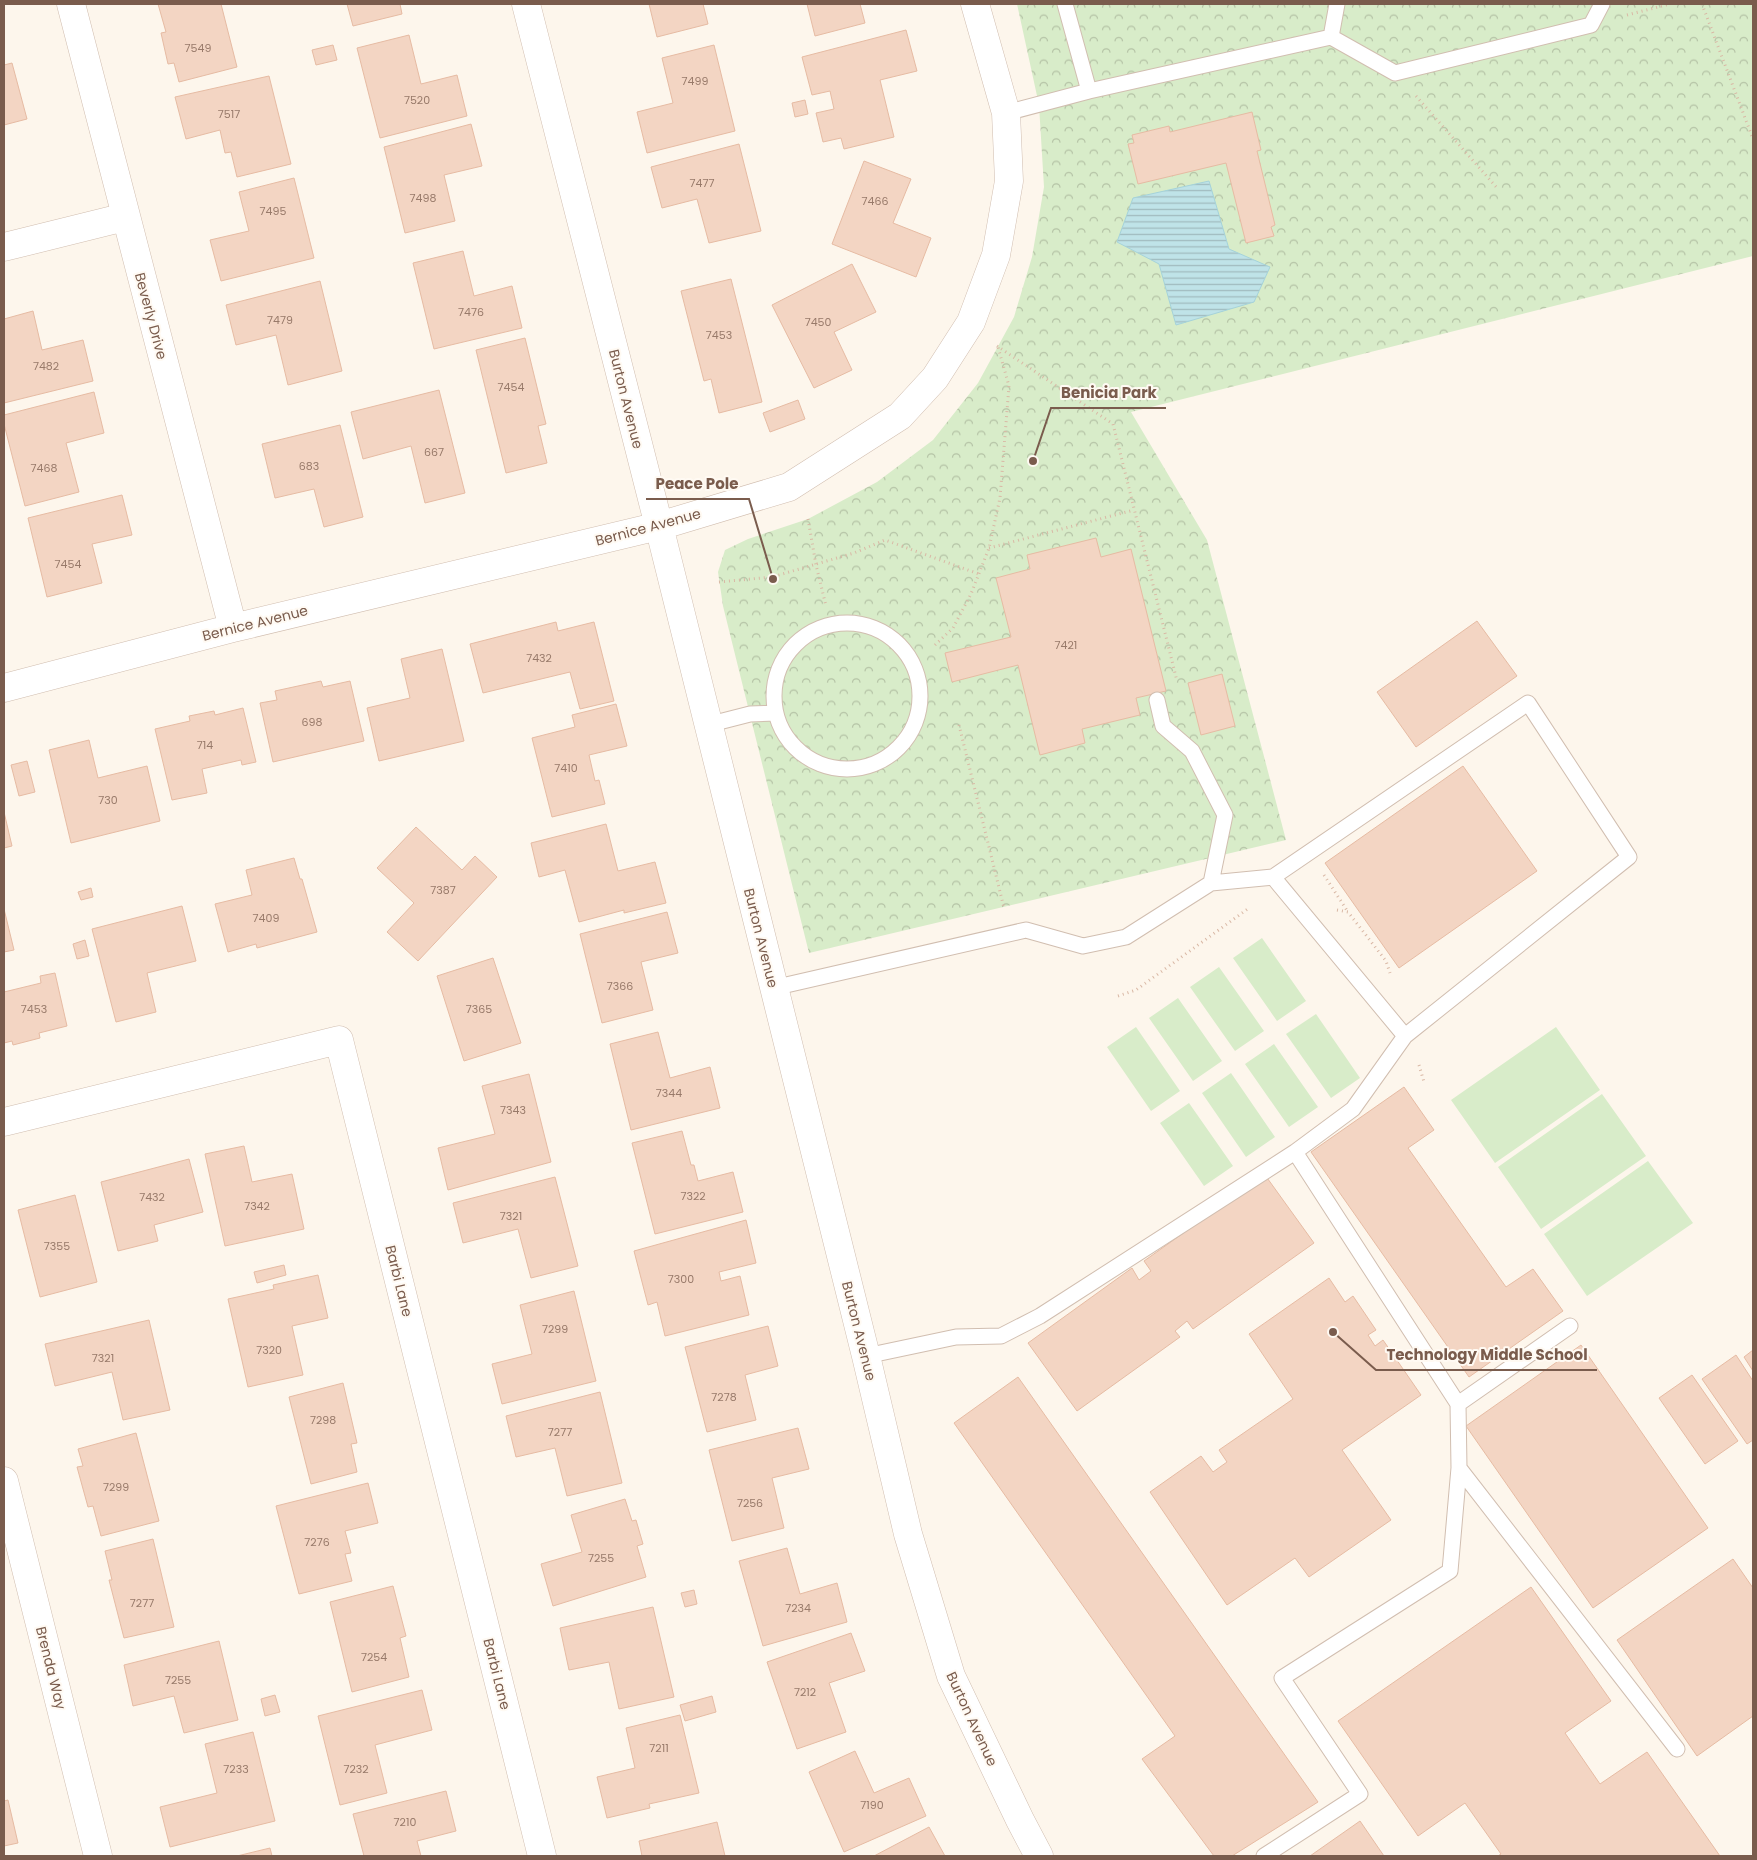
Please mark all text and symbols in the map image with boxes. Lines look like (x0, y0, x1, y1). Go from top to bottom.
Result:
house number: 7549 (185, 40, 211, 56)
house number: 7499 (682, 73, 708, 89)
house number: 7520 (404, 92, 430, 108)
house number: 7517 (218, 106, 240, 122)
house number: 7477 (690, 175, 714, 191)
house number: 7498 (410, 190, 436, 206)
house number: 7466 (862, 193, 888, 209)
house number: 7495 (260, 203, 286, 219)
street label: Beverly Drive (130, 270, 172, 362)
house number: 7476 (458, 304, 484, 320)
house number: 7479 (267, 312, 293, 328)
house number: 7450 (805, 314, 831, 330)
house number: 7453 (706, 327, 732, 343)
street label: Burton Avenue (604, 347, 648, 451)
house number: 7482 (33, 358, 59, 374)
callout: Benicia Park (1051, 378, 1166, 408)
house number: 7454 (498, 379, 524, 395)
text: Benicia Park (1061, 382, 1158, 403)
house number: 667 (424, 444, 444, 460)
house number: 683 (299, 458, 319, 474)
house number: 7468 (31, 460, 57, 476)
callout: Peace Pole (646, 469, 749, 499)
text: Peace Pole (656, 473, 738, 494)
street label: Bernice Avenue (593, 503, 703, 551)
house number: 7454 (55, 556, 81, 572)
street label: Bernice Avenue (200, 600, 310, 646)
house number: 7421 (1055, 637, 1077, 653)
house number: 7432 (526, 650, 552, 666)
house number: 698 (302, 714, 322, 730)
house number: 714 (197, 737, 213, 753)
house number: 7410 (554, 760, 578, 776)
house number: 730 (98, 792, 118, 808)
house number: 7387 (430, 882, 456, 898)
street label: Burton Avenue (739, 886, 783, 990)
house number: 7409 (253, 910, 279, 926)
house number: 7366 (607, 978, 633, 994)
house number: 7453 (21, 1001, 47, 1017)
house number: 7365 (466, 1001, 492, 1017)
house number: 7344 (656, 1085, 682, 1101)
house number: 7343 (500, 1102, 526, 1118)
house number: 7322 (680, 1188, 706, 1204)
house number: 7432 (139, 1189, 165, 1205)
house number: 7342 (244, 1198, 270, 1214)
house number: 7321 (500, 1208, 522, 1224)
house number: 7355 (44, 1238, 70, 1254)
street label: Barbi Lane (380, 1243, 418, 1319)
house number: 7300 (668, 1271, 694, 1287)
street label: Burton Avenue (837, 1279, 881, 1383)
house number: 7299 (542, 1321, 568, 1337)
callout: Technology Middle School (1376, 1340, 1597, 1370)
house number: 7320 (256, 1342, 282, 1358)
text: Technology Middle School (1386, 1344, 1588, 1365)
house number: 7321 (92, 1350, 114, 1366)
house number: 7278 (711, 1389, 737, 1405)
house number: 7298 (310, 1412, 336, 1428)
house number: 7277 (548, 1424, 572, 1440)
house number: 7299 (103, 1479, 129, 1495)
house number: 7256 (737, 1495, 763, 1511)
house number: 7276 (304, 1534, 330, 1550)
house number: 7255 (588, 1550, 614, 1566)
house number: 7277 (130, 1595, 154, 1611)
house number: 7234 (785, 1600, 811, 1616)
street label: Brenda Way (31, 1624, 71, 1712)
street label: Barbi Lane (478, 1636, 516, 1712)
house number: 7254 (361, 1649, 387, 1665)
street label: Burton Avenue (941, 1669, 1003, 1770)
house number: 7255 (165, 1672, 191, 1688)
house number: 7212 (794, 1684, 816, 1700)
house number: 7211 (649, 1740, 669, 1756)
house number: 7233 (223, 1761, 249, 1777)
house number: 7232 (343, 1761, 369, 1777)
house number: 7190 (860, 1797, 884, 1813)
house number: 7210 (394, 1814, 416, 1830)

